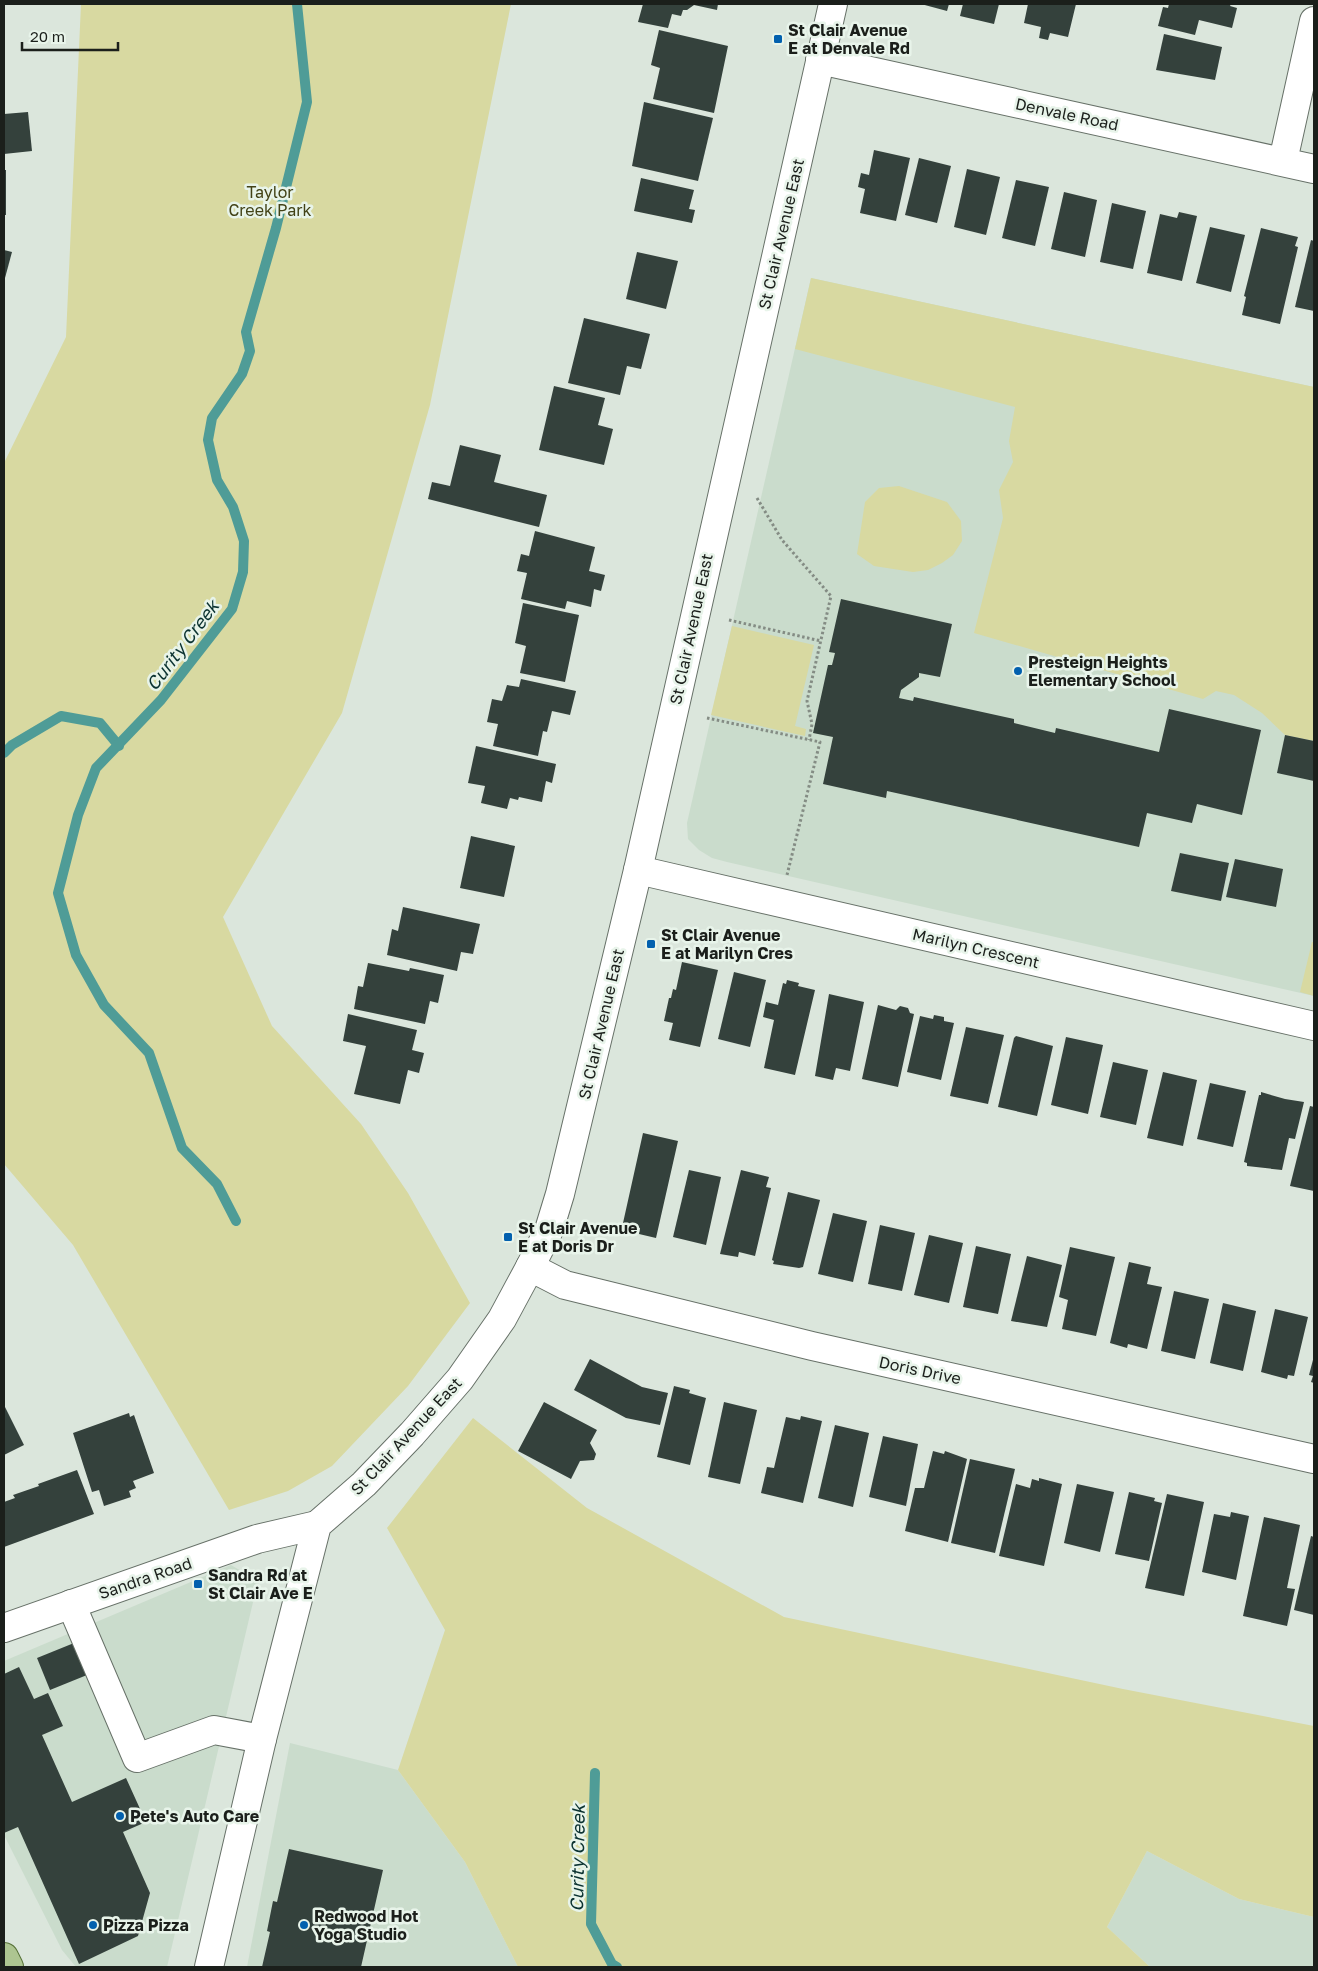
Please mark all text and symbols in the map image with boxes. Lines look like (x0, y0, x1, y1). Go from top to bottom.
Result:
scale bar (22, 20, 119, 52)
place label: St Clair Avenue E at Denvale Rd (788, 20, 910, 58)
text: 20 m (30, 27, 65, 45)
marker: St Clair Avenue E at Denvale Rd (772, 33, 784, 45)
street label: Denvale Road (1014, 93, 1120, 135)
street label: St Clair Avenue East (754, 157, 808, 311)
park label: Taylor Creek Park (228, 182, 312, 220)
street label: St Clair Avenue East (665, 552, 717, 706)
water label: Curity Creek (141, 594, 224, 694)
place label: Presteign Heights Elementary School (1028, 652, 1177, 690)
marker: Presteign Heights Elementary School (1012, 665, 1024, 677)
street label: Marilyn Crescent (911, 924, 1041, 972)
place label: St Clair Avenue E at Marilyn Cres (661, 925, 793, 963)
marker: St Clair Avenue E at Marilyn Cres (645, 938, 657, 950)
street label: St Clair Avenue East (574, 947, 628, 1101)
place label: St Clair Avenue E at Doris Dr (518, 1218, 637, 1256)
marker: St Clair Avenue E at Doris Dr (502, 1231, 514, 1243)
street label: Doris Drive (877, 1352, 963, 1388)
street label: St Clair Avenue East (346, 1373, 466, 1499)
street label: Sandra Road (96, 1553, 194, 1603)
place label: Sandra Rd at St Clair Ave E (208, 1565, 313, 1603)
marker: Sandra Rd at St Clair Ave E (192, 1578, 204, 1590)
water label: Curity Creek (565, 1802, 589, 1912)
place label: Pete's Auto Care (130, 1806, 259, 1826)
marker: Pete's Auto Care (114, 1810, 126, 1822)
place label: Redwood Hot Yoga Studio (314, 1906, 418, 1944)
place label: Pizza Pizza (103, 1915, 189, 1935)
marker: Pizza Pizza (87, 1919, 99, 1931)
marker: Redwood Hot Yoga Studio (298, 1919, 310, 1931)

